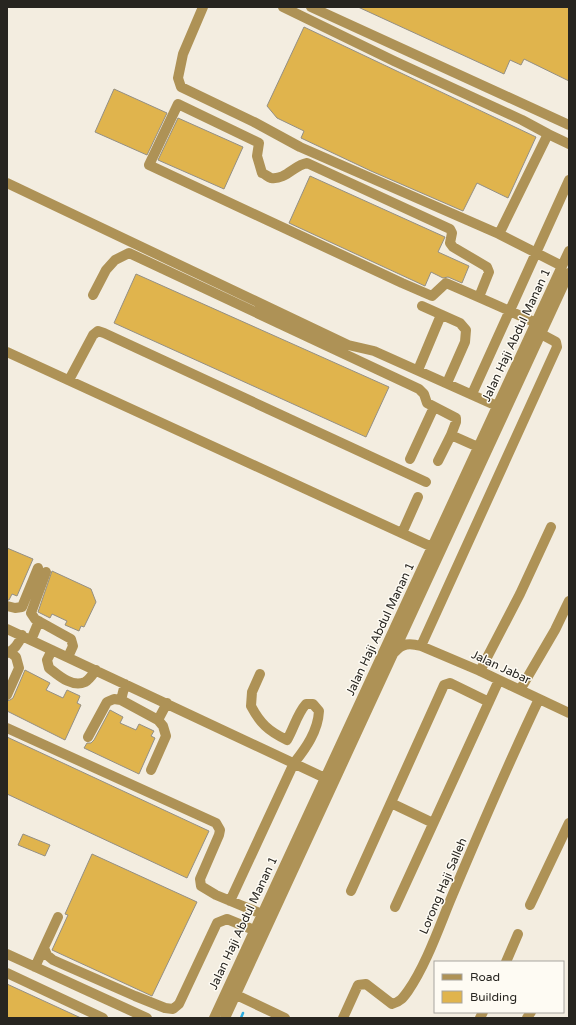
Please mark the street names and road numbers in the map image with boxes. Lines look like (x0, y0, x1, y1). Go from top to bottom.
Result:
street label: Jalan Haji Abdul Manan 1 (479, 266, 553, 404)
street label: Jalan Haji Abdul Manan 1 (343, 560, 417, 698)
street label: Jalan Jabar (469, 647, 533, 687)
street label: Lorong Haji Salleh (416, 836, 470, 936)
street label: Jalan Haji Abdul Manan 1 (206, 854, 280, 992)

